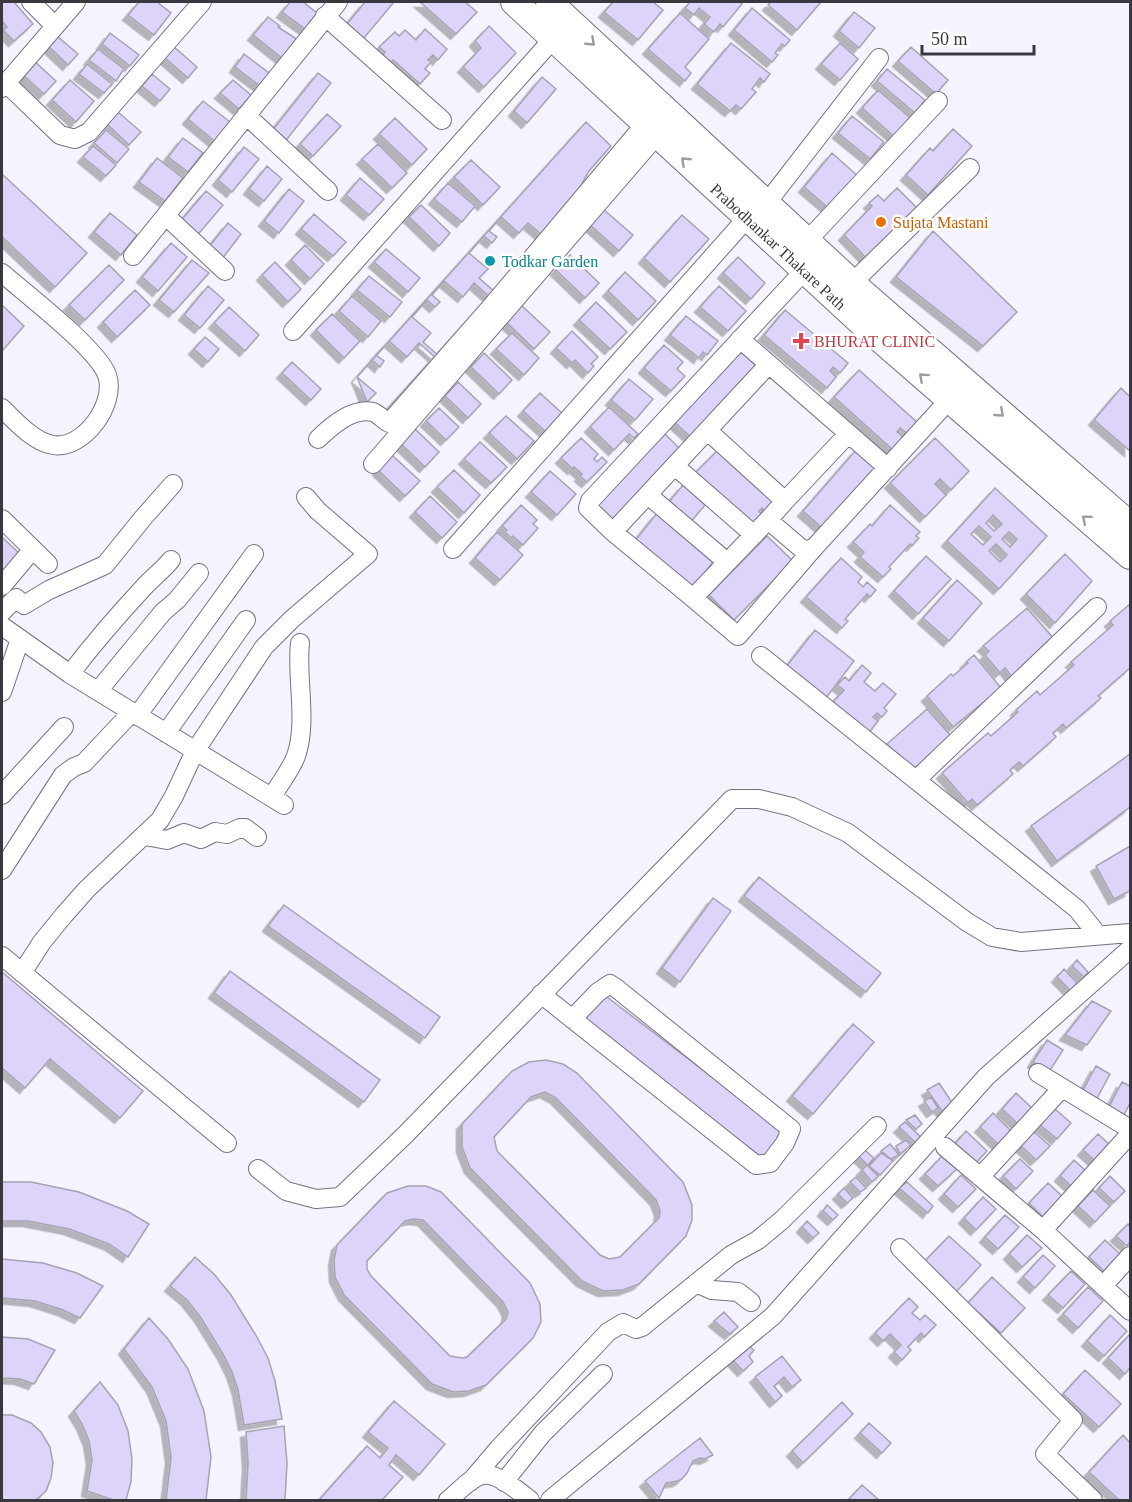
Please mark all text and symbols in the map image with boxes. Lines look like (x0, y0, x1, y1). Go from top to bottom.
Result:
scale bar (922, 18, 1034, 56)
text: 50 m (931, 29, 968, 49)
one-way arrow (584, 35, 595, 46)
one-way arrow (682, 157, 692, 168)
street label: Prabodhankar Thakare Path (708, 180, 849, 313)
place label: Sujata Mastani (893, 214, 989, 232)
marker: Sujata Mastani (874, 215, 888, 229)
place label: Todkar Garden (502, 253, 598, 270)
marker: Todkar Garden (483, 254, 497, 268)
marker: BHURAT CLINIC (792, 332, 810, 350)
place label: BHURAT CLINIC (814, 333, 935, 350)
one-way arrow (919, 373, 930, 384)
one-way arrow (993, 406, 1004, 417)
one-way arrow (1082, 515, 1093, 526)

